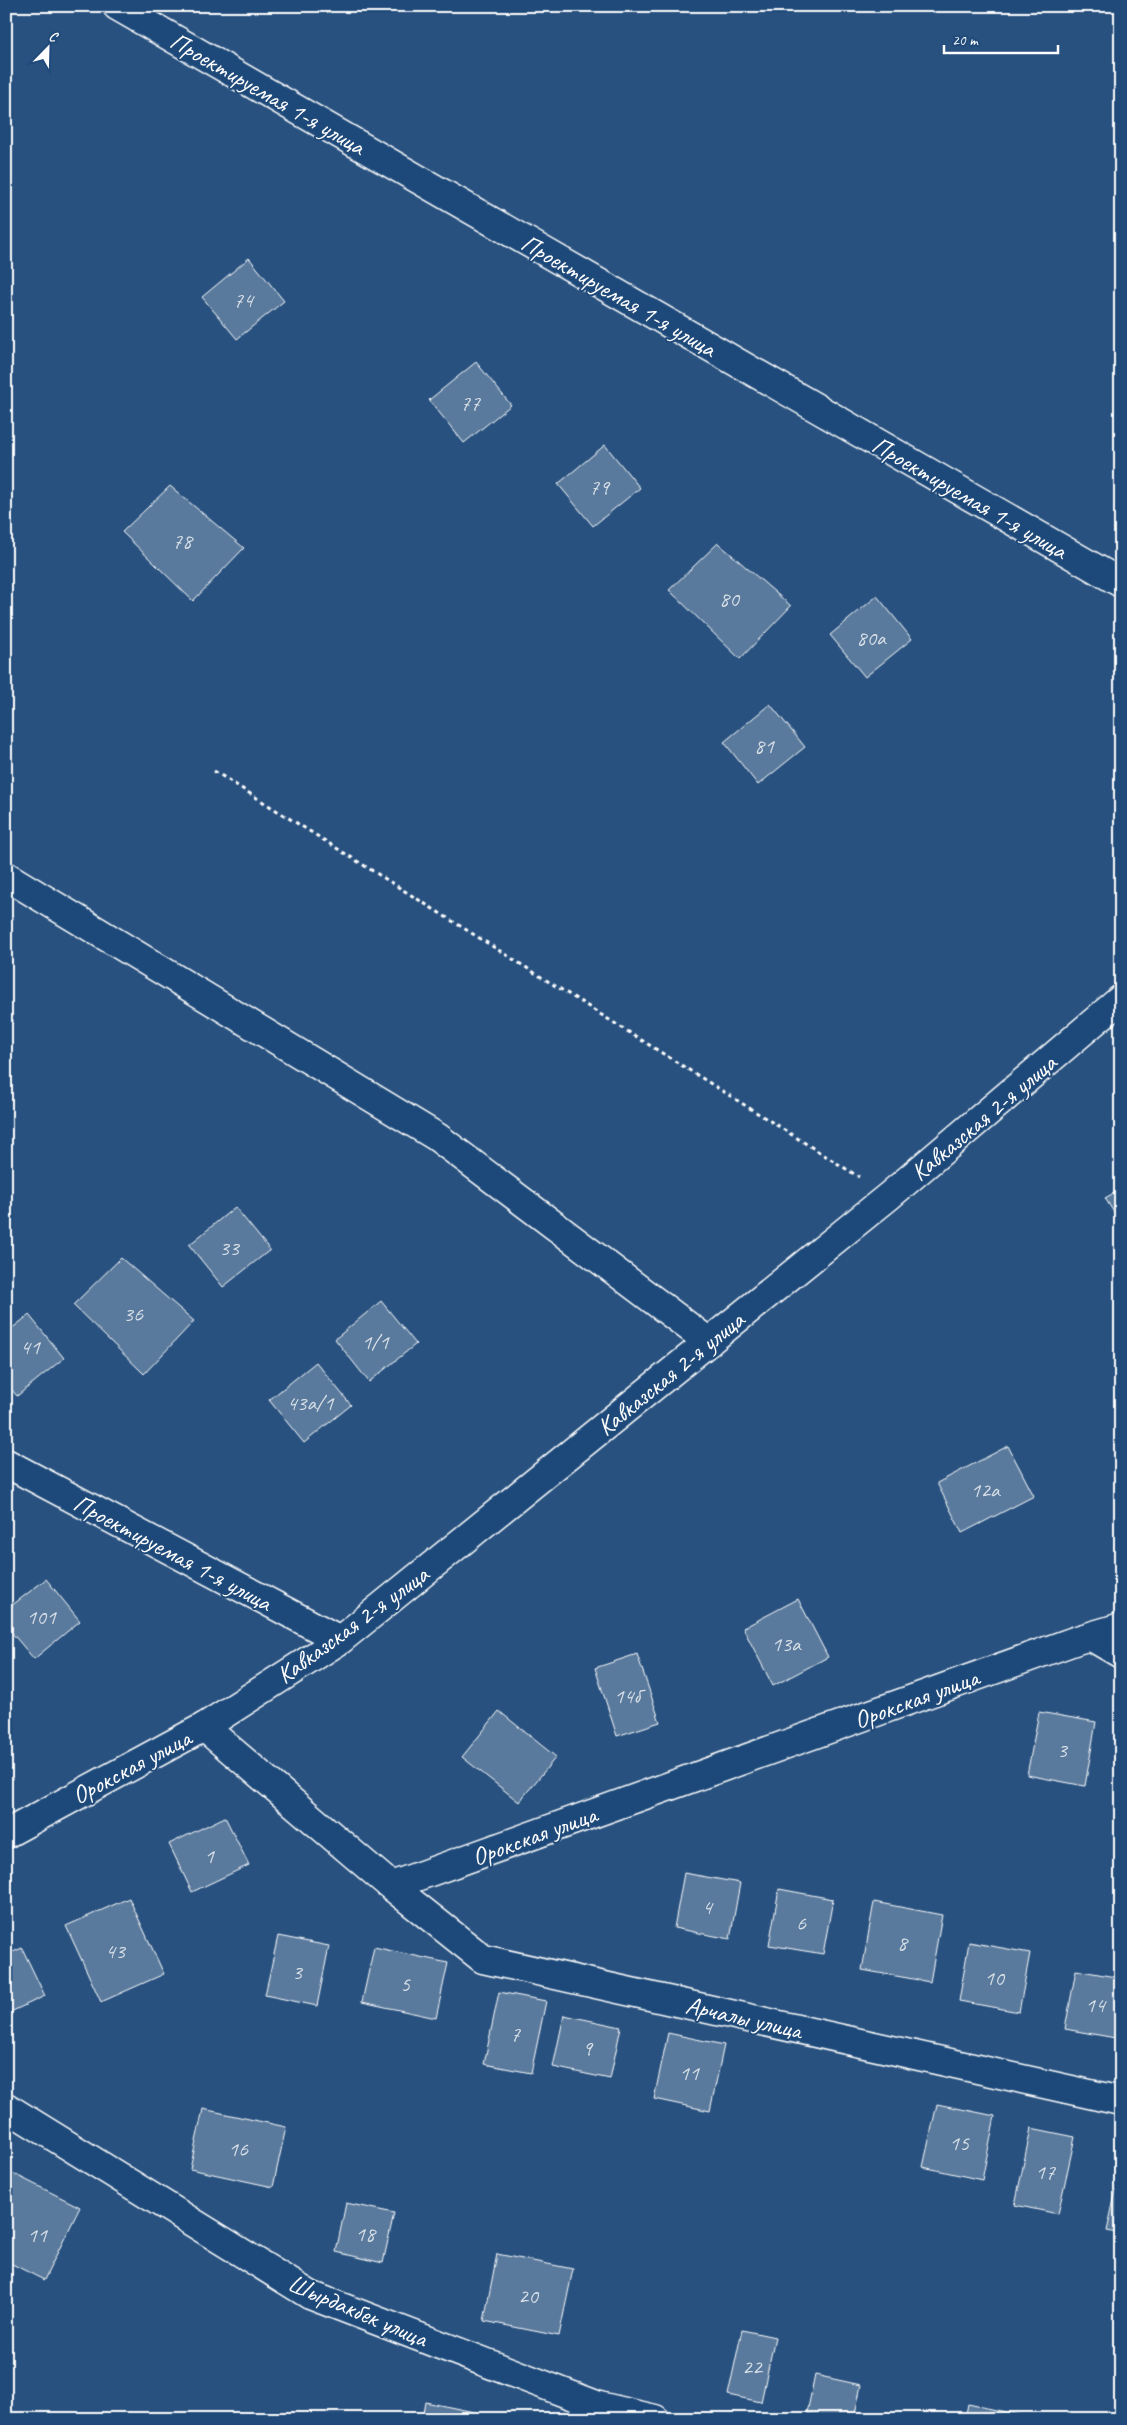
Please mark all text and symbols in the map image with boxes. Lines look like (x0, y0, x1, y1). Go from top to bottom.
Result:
north arrow (22, 22, 72, 72)
scale bar (944, 22, 1058, 54)
street label: Проектируемая 1-я улица (164, 25, 373, 164)
text: С (46, 27, 61, 46)
text: 20 m (952, 31, 979, 50)
street label: Проектируемая 1-я улица (515, 227, 724, 366)
house number: 74 (233, 286, 255, 314)
house number: 77 (460, 389, 481, 417)
street label: Проектируемая 1-я улица (866, 429, 1075, 568)
house number: 79 (589, 473, 611, 501)
house number: 78 (172, 527, 194, 555)
house number: 80 (719, 585, 741, 613)
house number: 80а (856, 624, 887, 652)
house number: 81 (754, 732, 775, 760)
street label: Кавказская 2-я улица (904, 1046, 1065, 1188)
house number: 33 (219, 1234, 241, 1262)
house number: 36 (123, 1300, 144, 1328)
street label: Кавказская 2-я улица (590, 1303, 753, 1443)
house number: 1/1 (361, 1328, 390, 1356)
house number: 41 (20, 1333, 41, 1361)
house number: 43а/1 (287, 1389, 334, 1417)
house number: 12а (970, 1476, 1001, 1504)
street label: Проектируемая 1-я улица (68, 1487, 279, 1620)
street label: Кавказская 2-я улица (270, 1558, 437, 1691)
house number: 101 (26, 1603, 57, 1631)
house number: 13а (771, 1630, 802, 1658)
street label: Орокская улица (850, 1661, 986, 1736)
house number: 14б (614, 1682, 647, 1710)
street label: Орокская улица (66, 1721, 199, 1812)
house number: 3 (1057, 1736, 1069, 1764)
street label: Орокская улица (468, 1798, 604, 1873)
house number: 1 (204, 1842, 215, 1870)
house number: 4 (702, 1893, 714, 1921)
house number: 6 (796, 1909, 807, 1937)
house number: 8 (897, 1929, 909, 1957)
house number: 43 (105, 1937, 127, 1965)
house number: 3 (292, 1958, 304, 1986)
house number: 10 (984, 1964, 1006, 1992)
house number: 5 (400, 1970, 411, 1998)
street label: Арчалы улица (683, 1989, 808, 2047)
house number: 14 (1085, 1991, 1107, 2019)
house number: 7 (510, 2020, 521, 2048)
house number: 9 (582, 2034, 594, 2062)
house number: 11 (679, 2059, 700, 2087)
house number: 15 (949, 2129, 970, 2157)
house number: 16 (228, 2135, 249, 2163)
house number: 17 (1035, 2158, 1056, 2186)
house number: 18 (355, 2220, 377, 2248)
house number: 11 (27, 2221, 48, 2249)
street label: Шырдакбек улица (283, 2267, 434, 2355)
house number: 20 (518, 2282, 540, 2310)
house number: 22 (742, 2353, 764, 2381)

